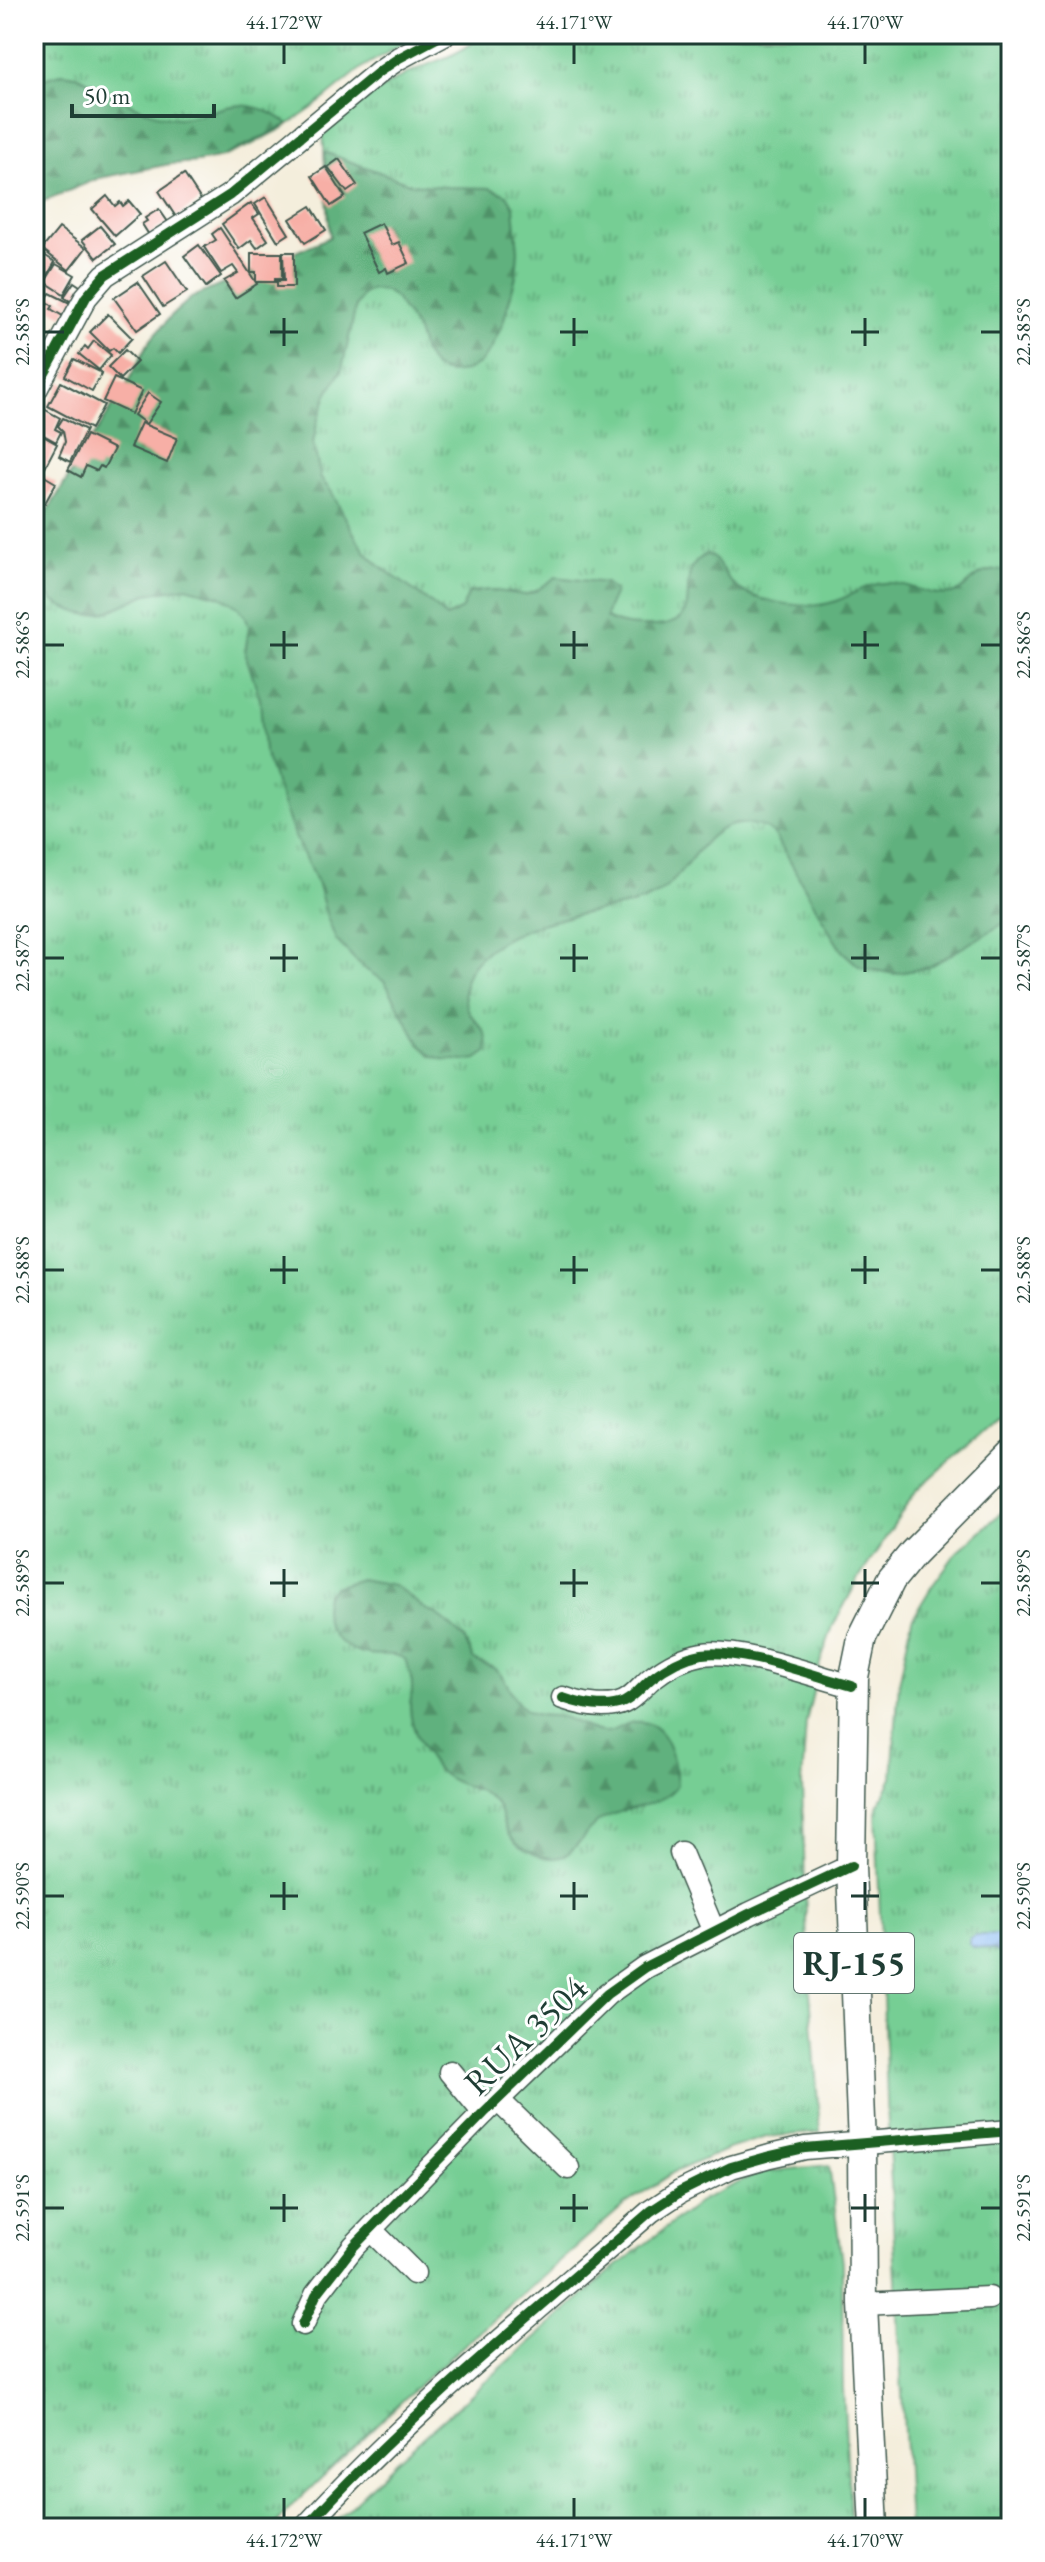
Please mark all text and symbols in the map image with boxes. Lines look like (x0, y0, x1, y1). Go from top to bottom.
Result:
text: 44.172°W (246, 9, 323, 35)
text: 44.171°W (536, 9, 613, 35)
text: 44.170°W (827, 9, 904, 35)
scale bar (72, 68, 214, 118)
text: 50 m (84, 80, 131, 111)
text: 22.585°S (9, 298, 35, 366)
text: 22.585°S (1010, 298, 1036, 366)
text: 22.586°S (9, 611, 35, 679)
text: 22.586°S (1010, 611, 1036, 679)
text: 22.587°S (9, 924, 35, 992)
text: 22.587°S (1010, 924, 1036, 992)
text: 22.588°S (9, 1236, 35, 1304)
text: 22.588°S (1010, 1236, 1036, 1304)
text: 22.589°S (9, 1549, 35, 1617)
text: 22.589°S (1010, 1549, 1036, 1617)
text: 22.590°S (9, 1862, 35, 1930)
text: 22.590°S (1010, 1862, 1036, 1930)
road number: RJ-155 (794, 1933, 914, 1993)
street label: RUA 3504 (453, 1964, 597, 2105)
text: 22.591°S (9, 2174, 35, 2242)
text: 22.591°S (1010, 2174, 1036, 2242)
text: 44.172°W (246, 2527, 323, 2553)
text: 44.171°W (536, 2527, 613, 2553)
text: 44.170°W (827, 2527, 904, 2553)

